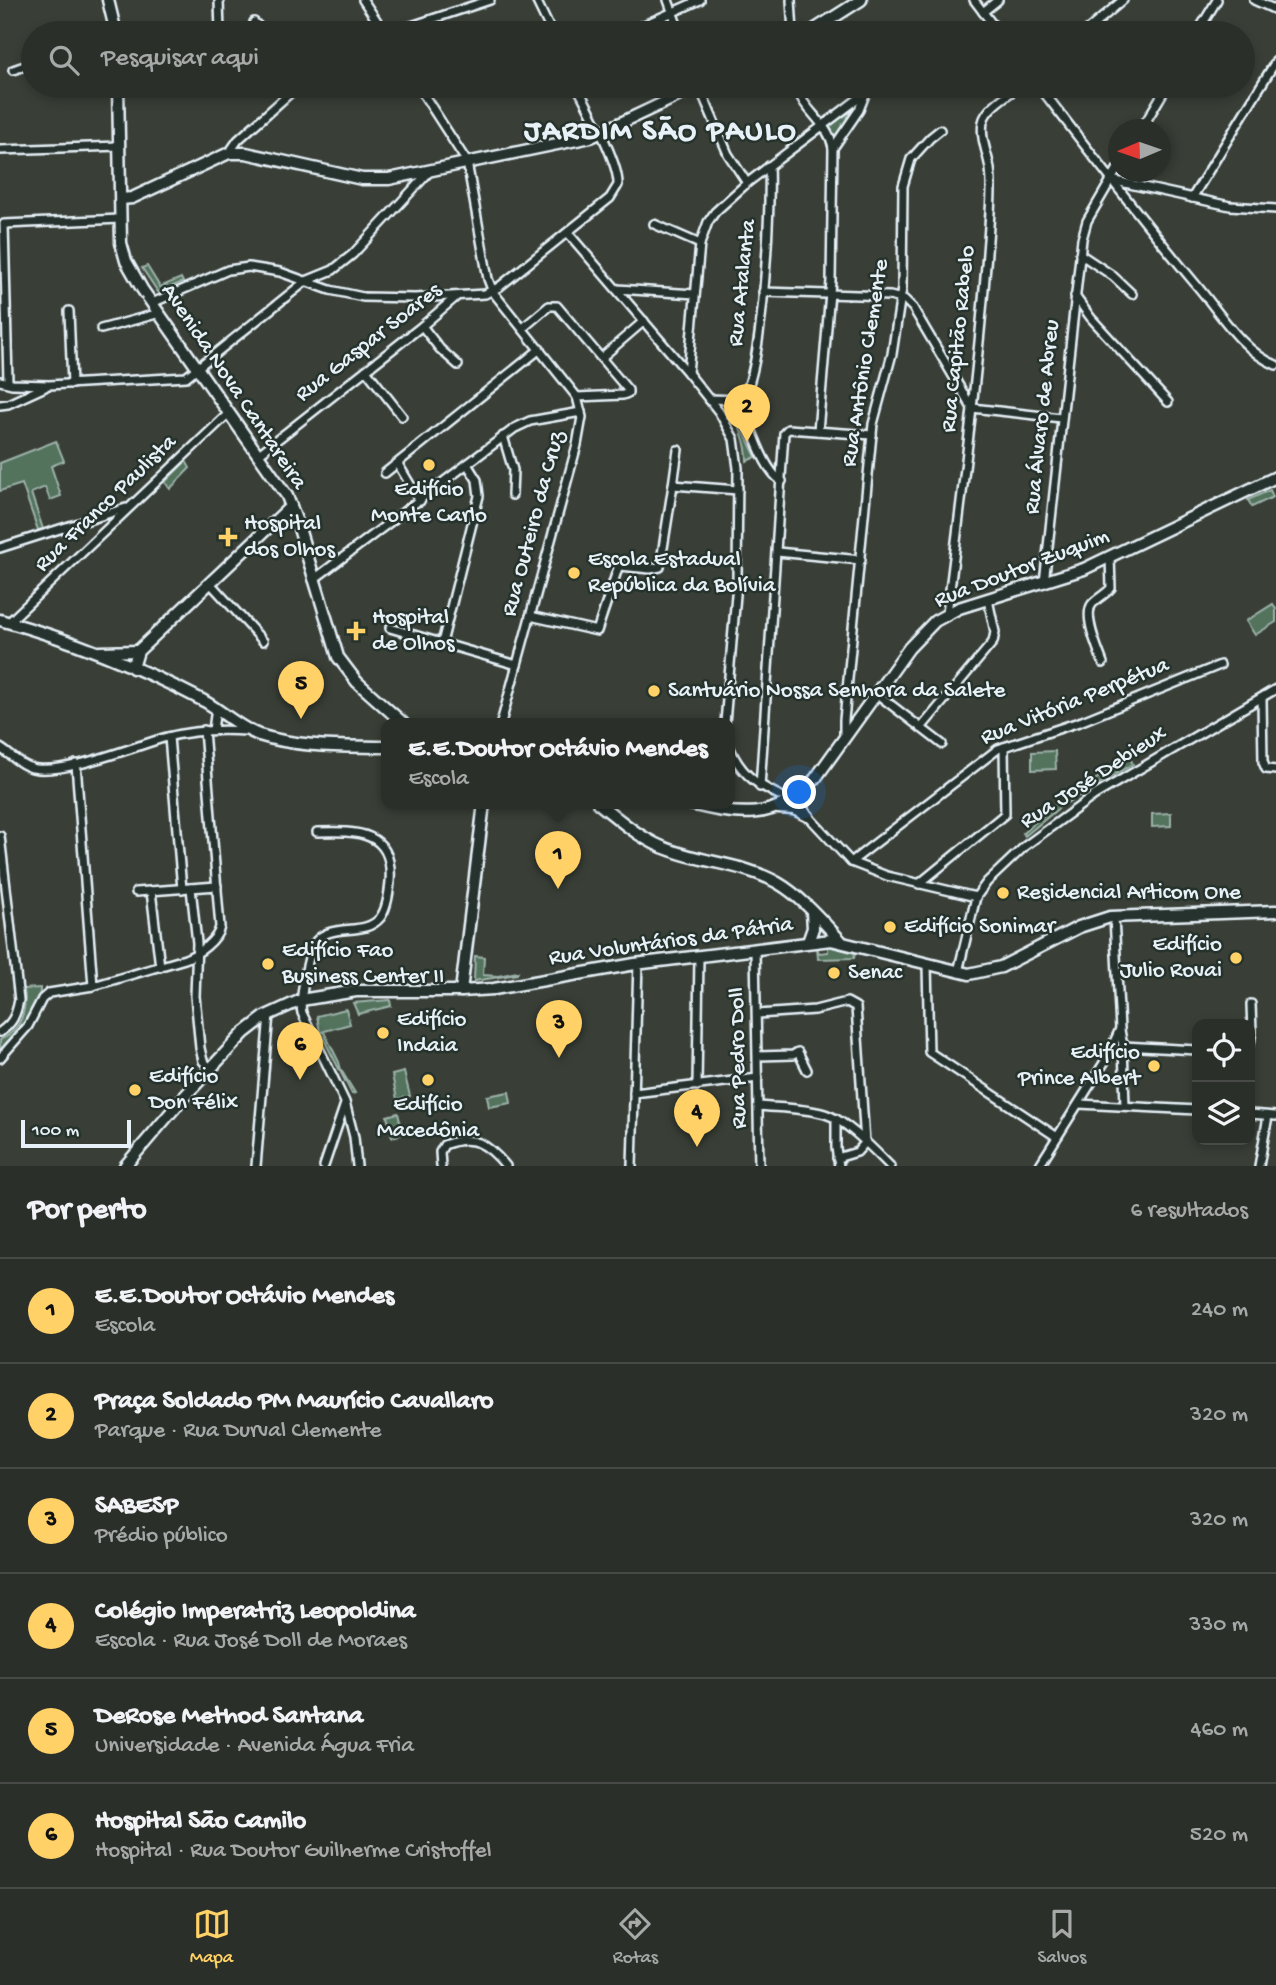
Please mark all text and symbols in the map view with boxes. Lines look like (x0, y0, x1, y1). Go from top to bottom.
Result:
search box (21, 21, 1255, 98)
icon: search (45, 41, 83, 79)
text: Pesquisar aqui (101, 44, 259, 75)
district label: JARDIM SÃO PAULO (523, 116, 798, 151)
north arrow (1108, 119, 1171, 182)
street label: Rua Atalanta (723, 217, 763, 348)
street label: Rua Capitão Rabelo (936, 244, 982, 434)
street label: Rua Antônio Clemente (836, 256, 896, 469)
street label: Rua Gaspar Soares (290, 277, 448, 409)
street label: Avenida Nova Cantareira (154, 279, 313, 496)
street label: Rua Álvaro de Abreu (1018, 318, 1067, 516)
pin: 2 (724, 384, 770, 442)
street label: Rua Outeiro da Cruz (496, 428, 572, 620)
street label: Rua Franco Paulista (29, 429, 183, 579)
marker: Edifício Monte Carlo (421, 457, 437, 473)
place label: Edifício Monte Carlo (371, 477, 487, 530)
place label: Hospital dos Olhos (244, 511, 336, 564)
street label: Rua Doutor Zuquim (931, 523, 1113, 615)
marker: Hospital dos Olhos (218, 527, 238, 547)
place label: Escola Estadual República da Bolívia (588, 547, 777, 600)
marker: Escola Estadual República da Bolívia (566, 565, 582, 581)
place label: Hospital de Olhos (372, 605, 455, 658)
marker: Hospital de Olhos (346, 621, 366, 641)
street label: Rua Vitória Perpétua (977, 651, 1174, 752)
pin: 5 (278, 661, 324, 719)
place label: Santuário Nossa Senhora da Salete (668, 678, 1007, 705)
marker: Santuário Nossa Senhora da Salete (646, 683, 662, 699)
popup (381, 718, 735, 809)
street label: Rua José Debieux (1015, 720, 1173, 836)
text: E.E.Doutor Octávio Mendes (408, 735, 708, 766)
text: Escola (408, 766, 469, 793)
your location (782, 775, 816, 809)
pin: 1 (535, 831, 581, 889)
place label: Residencial Articom One (1017, 880, 1242, 907)
marker: Residencial Articom One (995, 885, 1011, 901)
street label: Rua Voluntários da Pátria (547, 911, 796, 972)
place label: Edifício Sonimar (904, 914, 1057, 941)
marker: Edifício Sonimar (882, 919, 898, 935)
place label: Edifício Julio Rovai (1120, 932, 1222, 985)
place label: Edifício Fao Business Center II (281, 938, 444, 991)
marker: Edifício Julio Rovai (1228, 950, 1244, 966)
marker: Edifício Fao Business Center II (260, 956, 276, 972)
place label: Senac (848, 960, 903, 987)
marker: Senac (826, 965, 842, 981)
street label: Rua Pedro Doll (724, 987, 754, 1129)
pin: 3 (536, 1000, 582, 1058)
place label: Edifício Indaia (397, 1007, 467, 1060)
map controls (1192, 1019, 1255, 1145)
button: locate (1192, 1019, 1255, 1082)
pin: 6 (277, 1022, 323, 1080)
marker: Edifício Indaia (375, 1025, 391, 1041)
place label: Edifício Prince Albert (1017, 1040, 1142, 1093)
marker: Edifício Prince Albert (1146, 1058, 1162, 1074)
place label: Edifício Don Félix (147, 1064, 238, 1117)
marker: Edifício Macedônia (420, 1072, 436, 1088)
marker: Edifício Don Félix (127, 1082, 143, 1098)
button: layers (1192, 1082, 1255, 1145)
pin: 4 (674, 1089, 720, 1147)
place label: Edifício Macedônia (377, 1092, 480, 1145)
scale bar (21, 1117, 131, 1149)
text: 100 m (32, 1120, 79, 1143)
text: Por perto (28, 1194, 147, 1229)
text: 6 resultados (1131, 1198, 1248, 1225)
text: E.E.Doutor Octávio Mendes (95, 1282, 394, 1313)
text: 1 (46, 1297, 56, 1324)
text: 240 m (1191, 1297, 1248, 1324)
text: Escola (95, 1313, 155, 1340)
text: Praça Soldado PM Maurício Cavallaro (95, 1387, 493, 1418)
text: 2 (45, 1402, 57, 1429)
text: 320 m (1190, 1402, 1248, 1429)
text: Parque · Rua Durval Clemente (95, 1418, 381, 1445)
text: SABESP (95, 1492, 178, 1523)
text: 3 (45, 1507, 57, 1534)
text: 320 m (1190, 1507, 1248, 1534)
text: Prédio público (95, 1523, 228, 1550)
text: Colégio Imperatriz Leopoldina (95, 1597, 416, 1628)
text: 4 (46, 1612, 56, 1639)
text: 330 m (1189, 1612, 1248, 1639)
text: Escola · Rua José Doll de Moraes (95, 1628, 407, 1655)
text: DeRose Method Santana (95, 1702, 363, 1733)
text: 5 (45, 1717, 57, 1744)
text: 460 m (1191, 1717, 1248, 1744)
text: Universidade · Avenida Água Fria (95, 1733, 414, 1760)
text: Hospital São Camilo (95, 1807, 306, 1838)
text: 6 (45, 1822, 57, 1849)
text: 520 m (1190, 1822, 1248, 1849)
text: Hospital · Rua Doutor Guilherme Cristoffel (95, 1838, 492, 1865)
tab: Mapa (190, 1905, 233, 1970)
tab: Rotas (613, 1905, 658, 1970)
tab: Salvos (1037, 1905, 1086, 1970)

